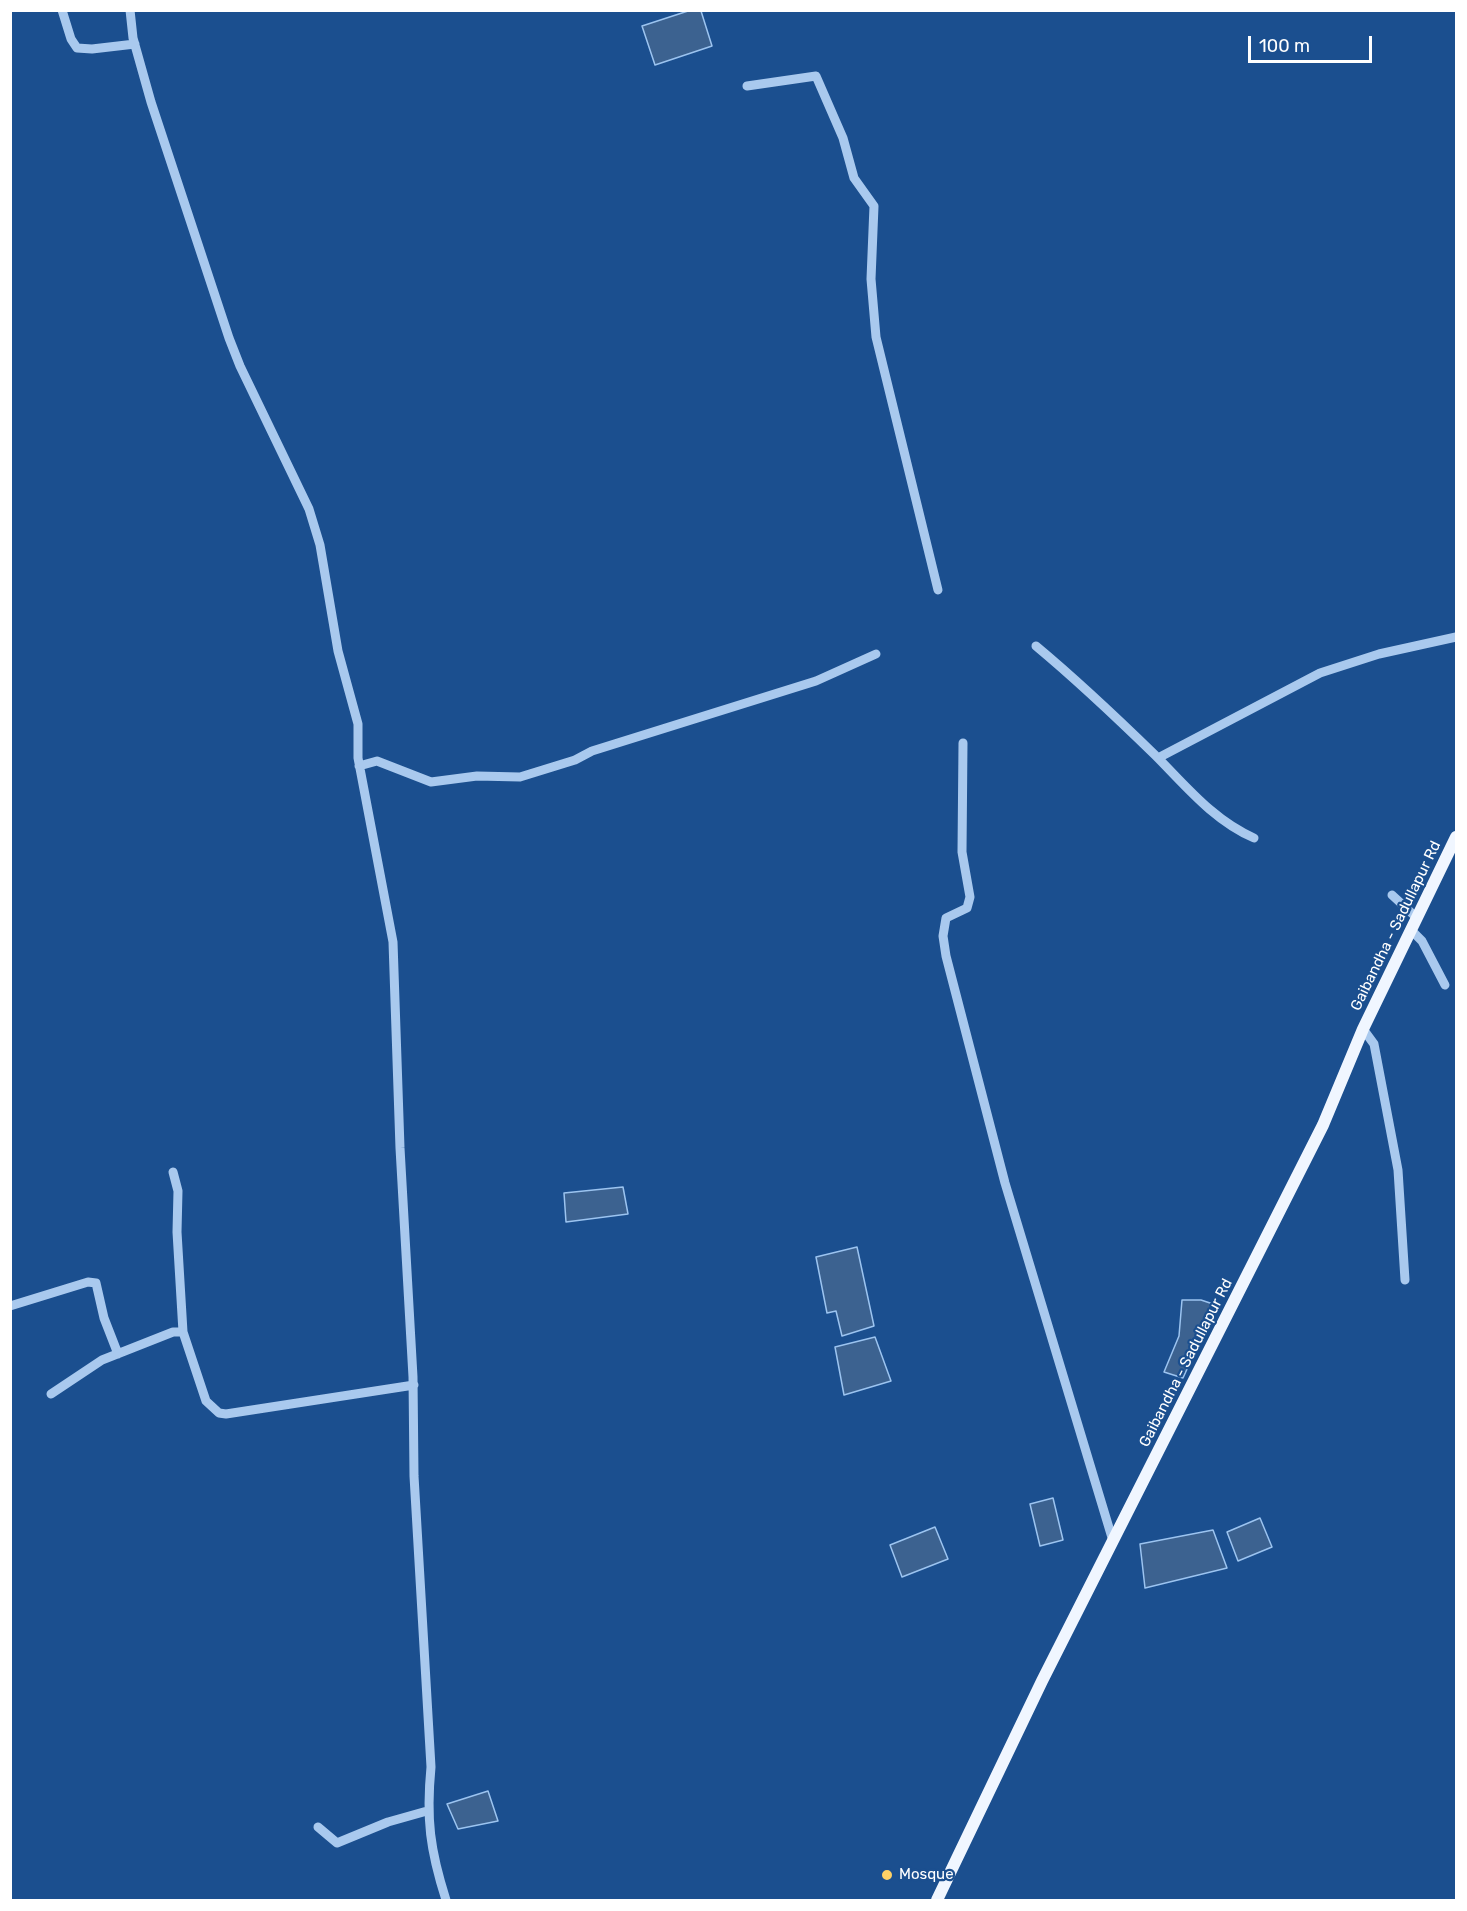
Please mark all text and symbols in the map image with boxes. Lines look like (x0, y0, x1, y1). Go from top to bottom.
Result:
scale bar (1251, 24, 1376, 62)
text: 100 m (1259, 35, 1310, 57)
street label: Gaibandha - Sadullapur Rd (1347, 838, 1445, 1014)
street label: Gaibandha - Sadullapur Rd (1136, 1276, 1236, 1450)
place label: Mosque (899, 1866, 954, 1884)
marker: Mosque (880, 1868, 894, 1882)

